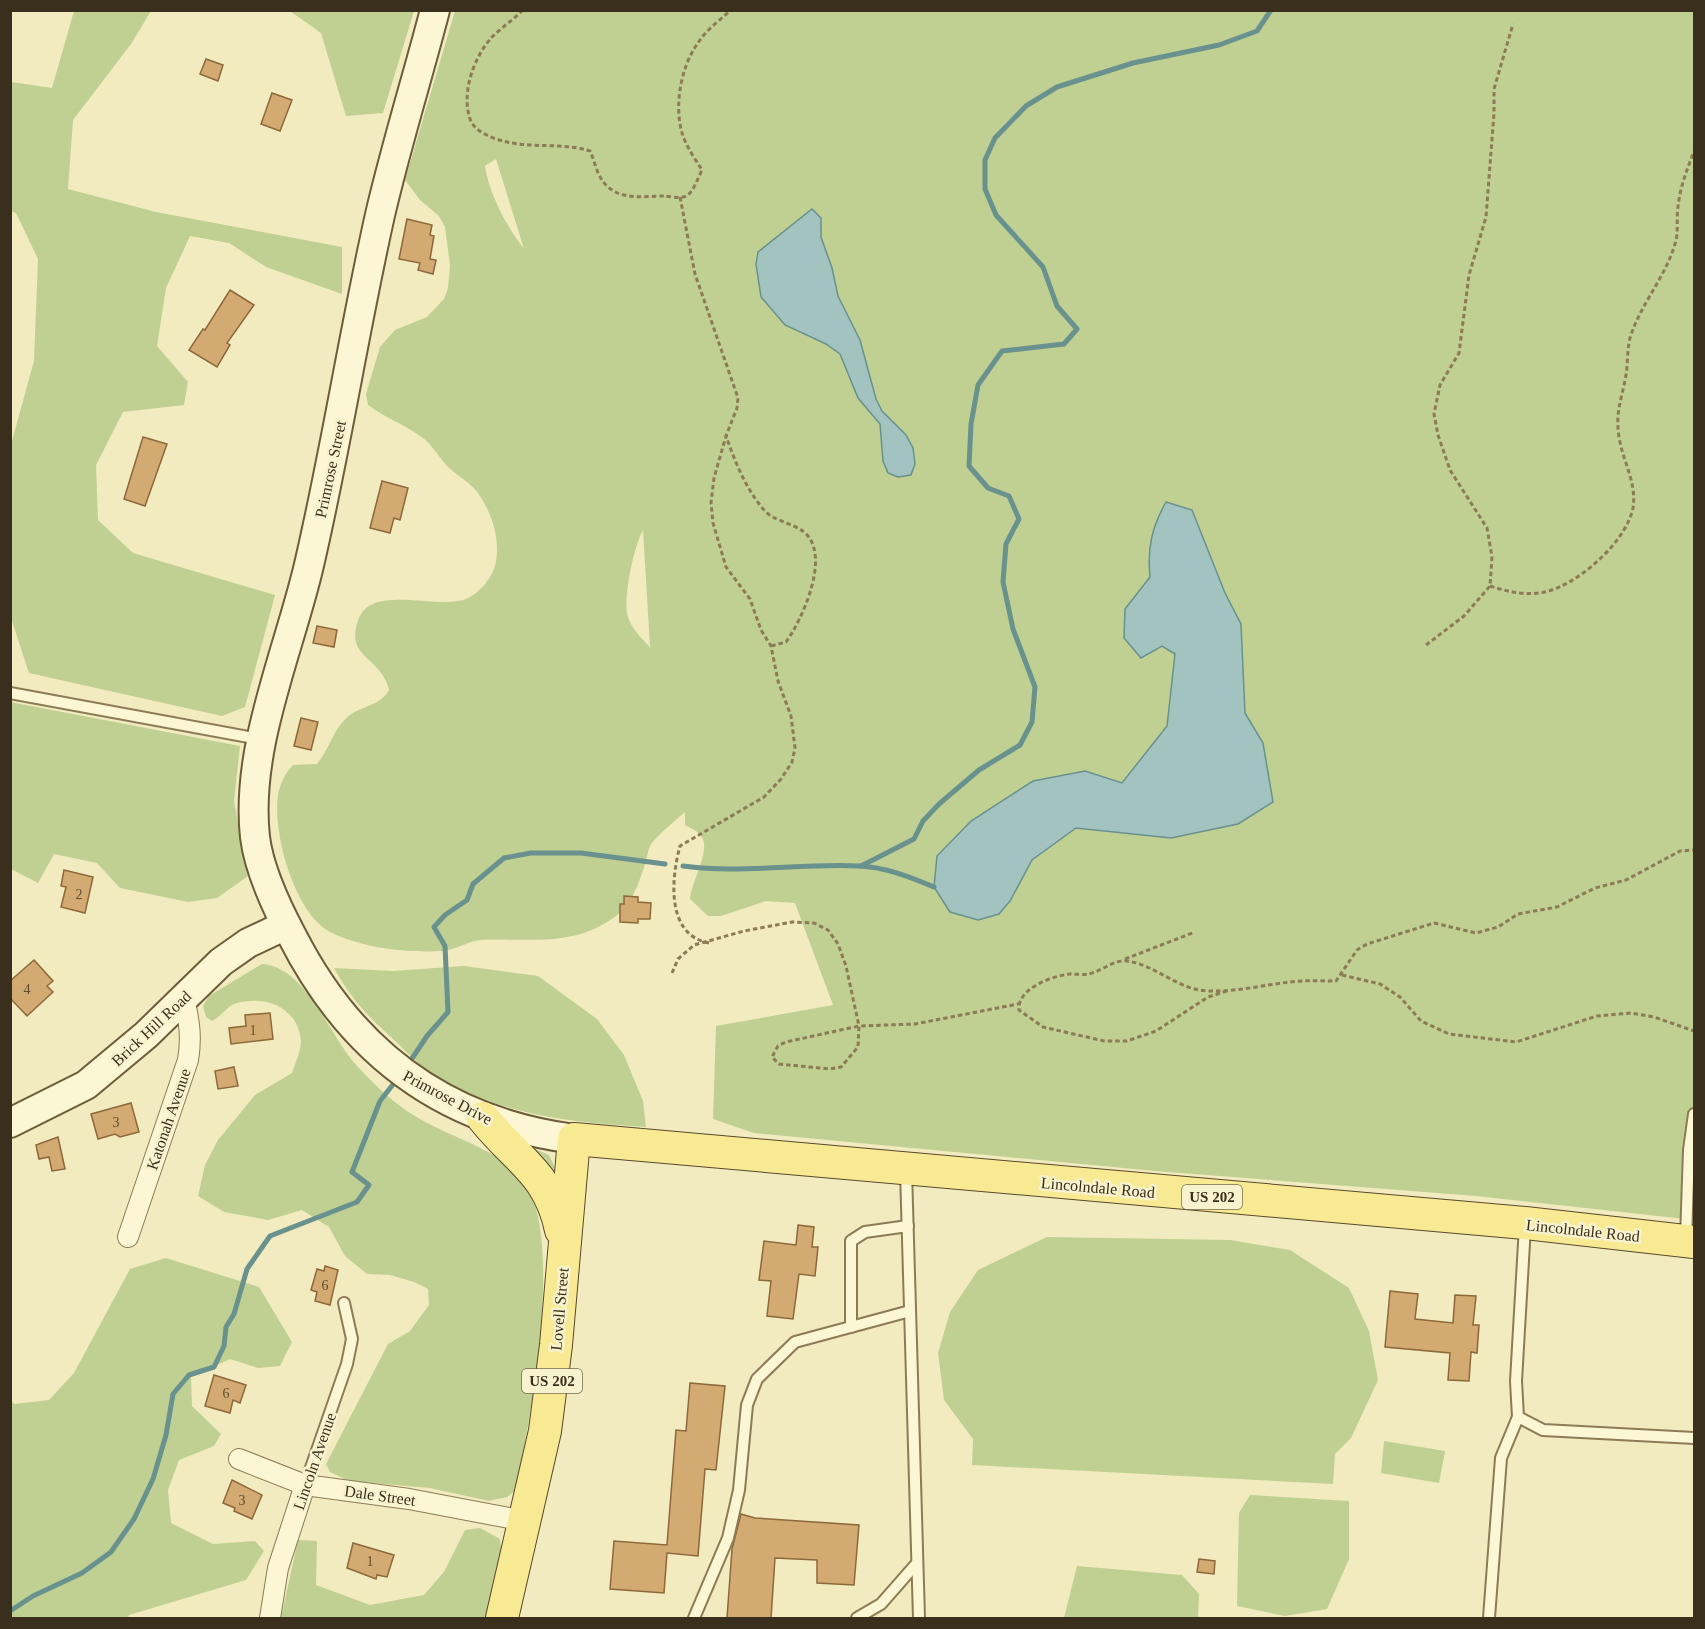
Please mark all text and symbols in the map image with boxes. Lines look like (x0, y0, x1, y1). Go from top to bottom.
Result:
street label: Primrose Street (312, 418, 349, 519)
house number: 2 (76, 887, 83, 902)
house number: 4 (24, 982, 31, 997)
street label: Brick Hill Road (108, 987, 195, 1069)
house number: 1 (250, 1023, 257, 1038)
street label: Katonah Avenue (143, 1066, 194, 1172)
street label: Primrose Drive (400, 1067, 495, 1128)
house number: 3 (113, 1115, 120, 1130)
street label: Lincolndale Road (1040, 1174, 1156, 1201)
road number: US 202 (1182, 1185, 1242, 1209)
street label: Lincolndale Road (1525, 1216, 1641, 1245)
street label: Lovell Street (547, 1266, 572, 1351)
house number: 6 (322, 1278, 329, 1293)
road number: US 202 (522, 1369, 582, 1393)
house number: 6 (223, 1386, 230, 1401)
street label: Lincoln Avenue (290, 1410, 339, 1512)
street label: Dale Street (343, 1482, 417, 1509)
house number: 3 (239, 1493, 246, 1508)
house number: 1 (367, 1554, 374, 1569)

